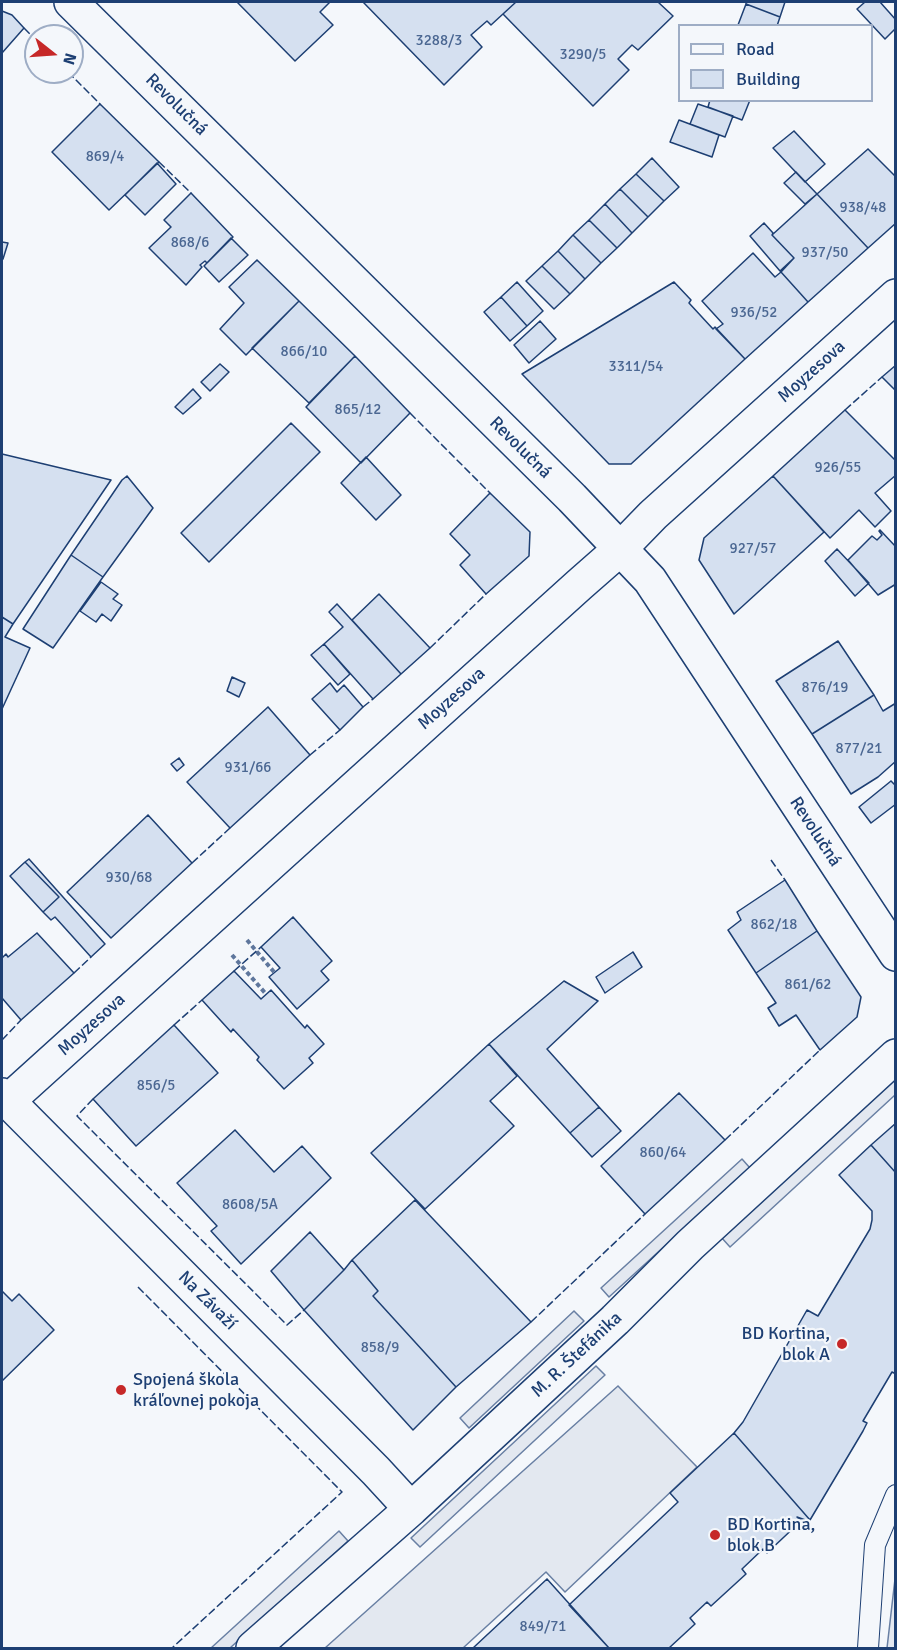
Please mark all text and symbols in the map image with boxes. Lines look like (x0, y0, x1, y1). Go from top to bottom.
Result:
north arrow (24, 24, 84, 84)
legend (678, 24, 873, 102)
house number: 3288/3 (416, 32, 462, 50)
text: Road (736, 38, 775, 60)
house number: 3290/5 (560, 46, 606, 64)
text: N (58, 50, 80, 67)
text: Building (736, 68, 800, 90)
street label: Revolučná (140, 69, 212, 141)
house number: 869/4 (86, 148, 124, 166)
house number: 938/48 (840, 199, 886, 217)
house number: 868/6 (171, 234, 209, 252)
house number: 937/50 (802, 244, 848, 262)
house number: 936/52 (731, 304, 777, 322)
street label: Moyzesova (774, 336, 850, 408)
house number: 866/10 (281, 343, 327, 361)
house number: 3311/54 (609, 358, 663, 376)
house number: 865/12 (335, 401, 381, 419)
street label: Revolučná (484, 412, 556, 484)
house number: 926/55 (815, 459, 861, 477)
house number: 927/57 (730, 540, 776, 558)
street label: Moyzesova (414, 663, 490, 735)
house number: 876/19 (802, 679, 848, 697)
house number: 877/21 (836, 740, 882, 758)
house number: 931/66 (225, 759, 271, 777)
street label: Revolučná (784, 793, 846, 871)
house number: 930/68 (106, 869, 152, 887)
house number: 862/18 (751, 916, 797, 934)
house number: 861/62 (785, 976, 831, 994)
street label: Moyzesova (54, 989, 130, 1061)
house number: 856/5 (137, 1077, 175, 1095)
house number: 860/64 (640, 1144, 686, 1162)
house number: 8608/5A (222, 1196, 278, 1214)
street label: Na Závaží (173, 1267, 241, 1335)
street label: M. R. Štefánika (527, 1308, 627, 1402)
place label: BD Kortina, blok A (742, 1323, 830, 1366)
marker: BD Kortina, blok A (835, 1337, 849, 1351)
house number: 858/9 (361, 1339, 399, 1357)
place label: Spojená škola kráľovnej pokoja (133, 1369, 259, 1412)
marker: Spojená škola kráľovnej pokoja (114, 1383, 128, 1397)
place label: BD Kortina, blok B (727, 1514, 815, 1556)
marker: BD Kortina, blok B (708, 1528, 722, 1542)
house number: 849/71 (520, 1618, 566, 1636)

